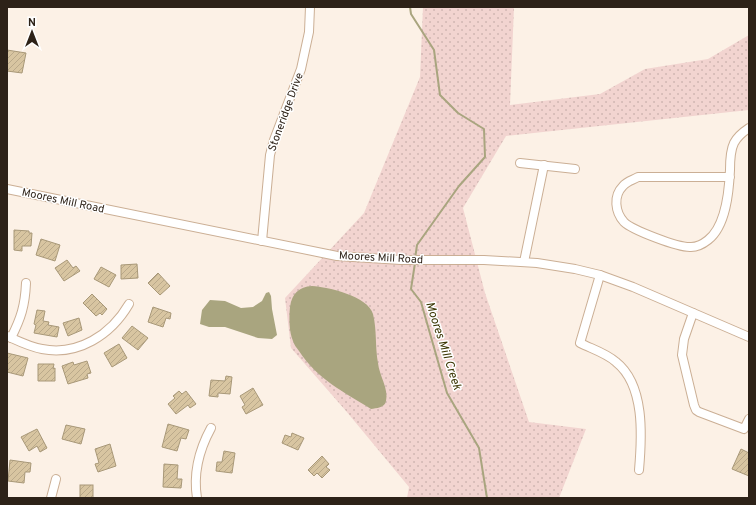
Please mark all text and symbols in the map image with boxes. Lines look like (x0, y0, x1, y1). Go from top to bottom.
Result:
north arrow (12, 12, 52, 52)
text: N (28, 16, 36, 30)
street label: Stoneridge Drive (265, 71, 307, 153)
street label: Moores Mill Road (20, 185, 106, 217)
street label: Moores Mill Road (339, 249, 423, 267)
water label: Moores Mill Creek (421, 300, 465, 393)

